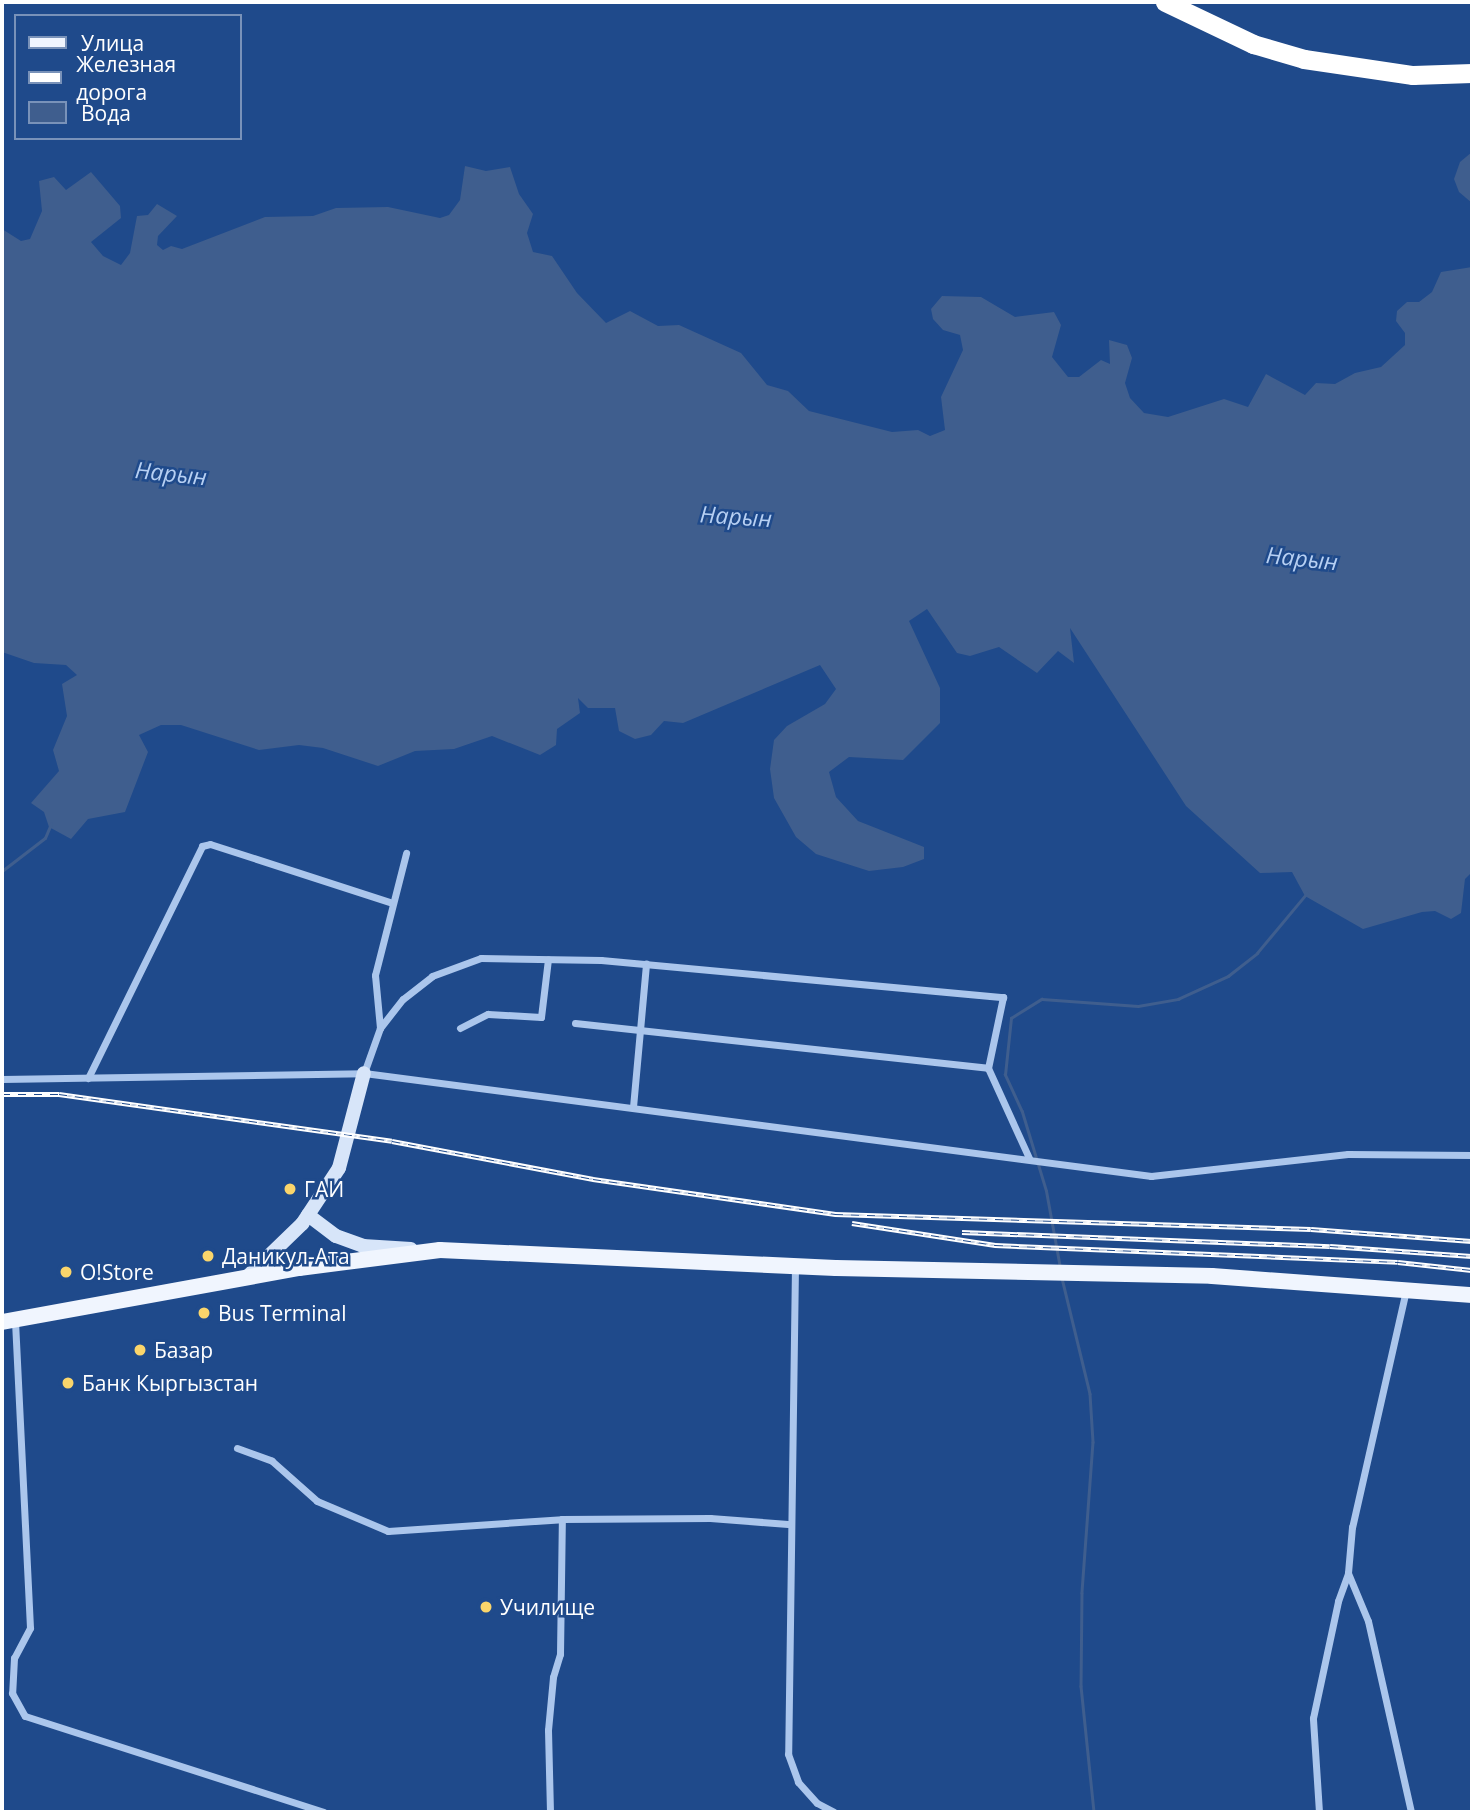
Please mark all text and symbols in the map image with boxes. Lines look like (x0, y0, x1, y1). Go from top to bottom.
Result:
legend (14, 14, 242, 140)
text: Улица (81, 29, 144, 57)
text: Железная дорога (76, 50, 176, 106)
text: Вода (81, 99, 131, 127)
water label: Нарын (134, 456, 208, 490)
water label: Нарын (699, 500, 773, 532)
water label: Нарын (1265, 541, 1339, 575)
place label: ГАИ (304, 1176, 344, 1202)
marker: ГАИ (282, 1181, 298, 1197)
place label: Даникул-Ата (222, 1243, 350, 1269)
marker: Даникул-Ата (200, 1248, 216, 1264)
place label: O!Store (80, 1259, 154, 1285)
marker: O!Store (58, 1264, 74, 1280)
place label: Bus Terminal (218, 1300, 346, 1326)
marker: Bus Terminal (196, 1305, 212, 1321)
place label: Базар (154, 1337, 213, 1363)
marker: Базар (132, 1342, 148, 1358)
place label: Банк Кыргызстан (82, 1370, 258, 1396)
marker: Банк Кыргызстан (60, 1375, 76, 1391)
place label: Училище (500, 1594, 595, 1620)
marker: Училище (478, 1599, 494, 1615)

